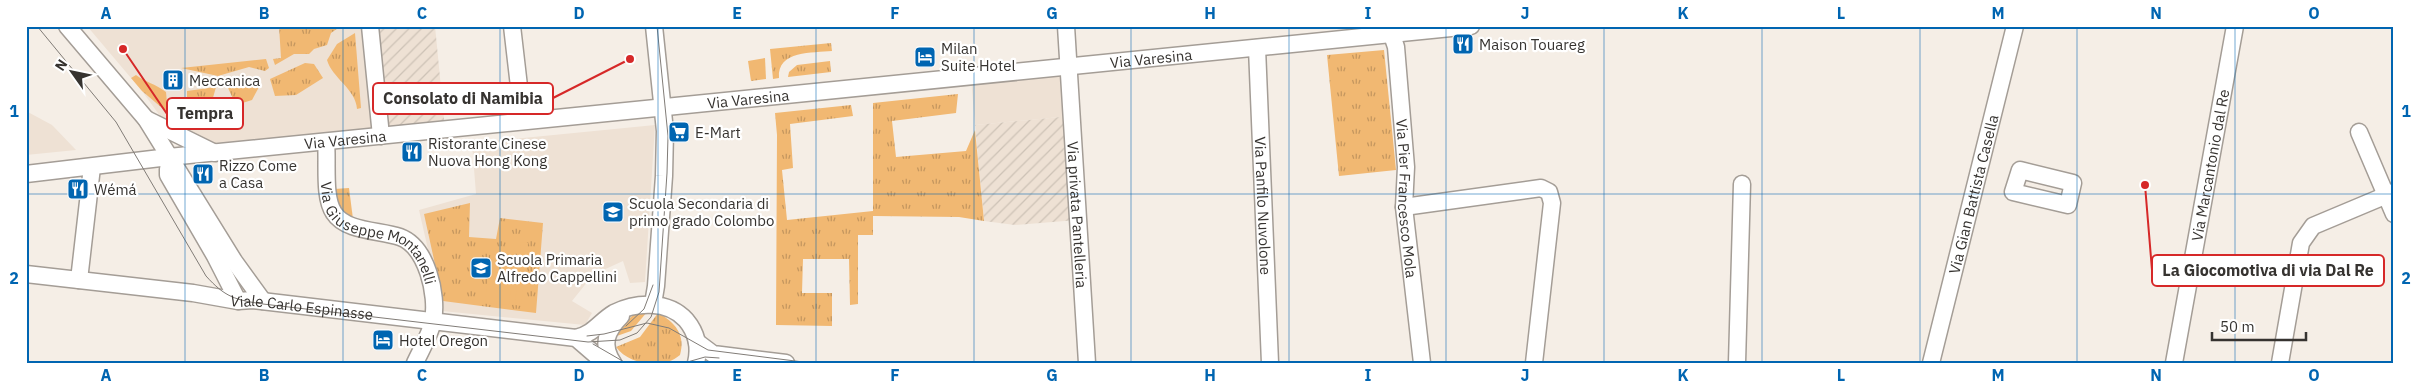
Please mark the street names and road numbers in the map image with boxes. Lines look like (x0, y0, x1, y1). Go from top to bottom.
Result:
street label: Via Varesina (1109, 45, 1193, 72)
street label: Via Varesina (706, 85, 790, 112)
street label: Via Marcantonio dal Re (2187, 88, 2233, 243)
street label: Via Gian Battista Casella (1944, 112, 2002, 276)
street label: Via Pier Francesco Mola (1393, 118, 1422, 279)
street label: Via Varesina (303, 126, 387, 153)
street label: Via Panfilo Nuvolone (1251, 136, 1276, 276)
street label: Via privata Pantelleria (1064, 141, 1092, 289)
street label: Via Giuseppe Montanelli (317, 181, 441, 286)
street label: Viale Carlo Espinasse (229, 290, 374, 324)

